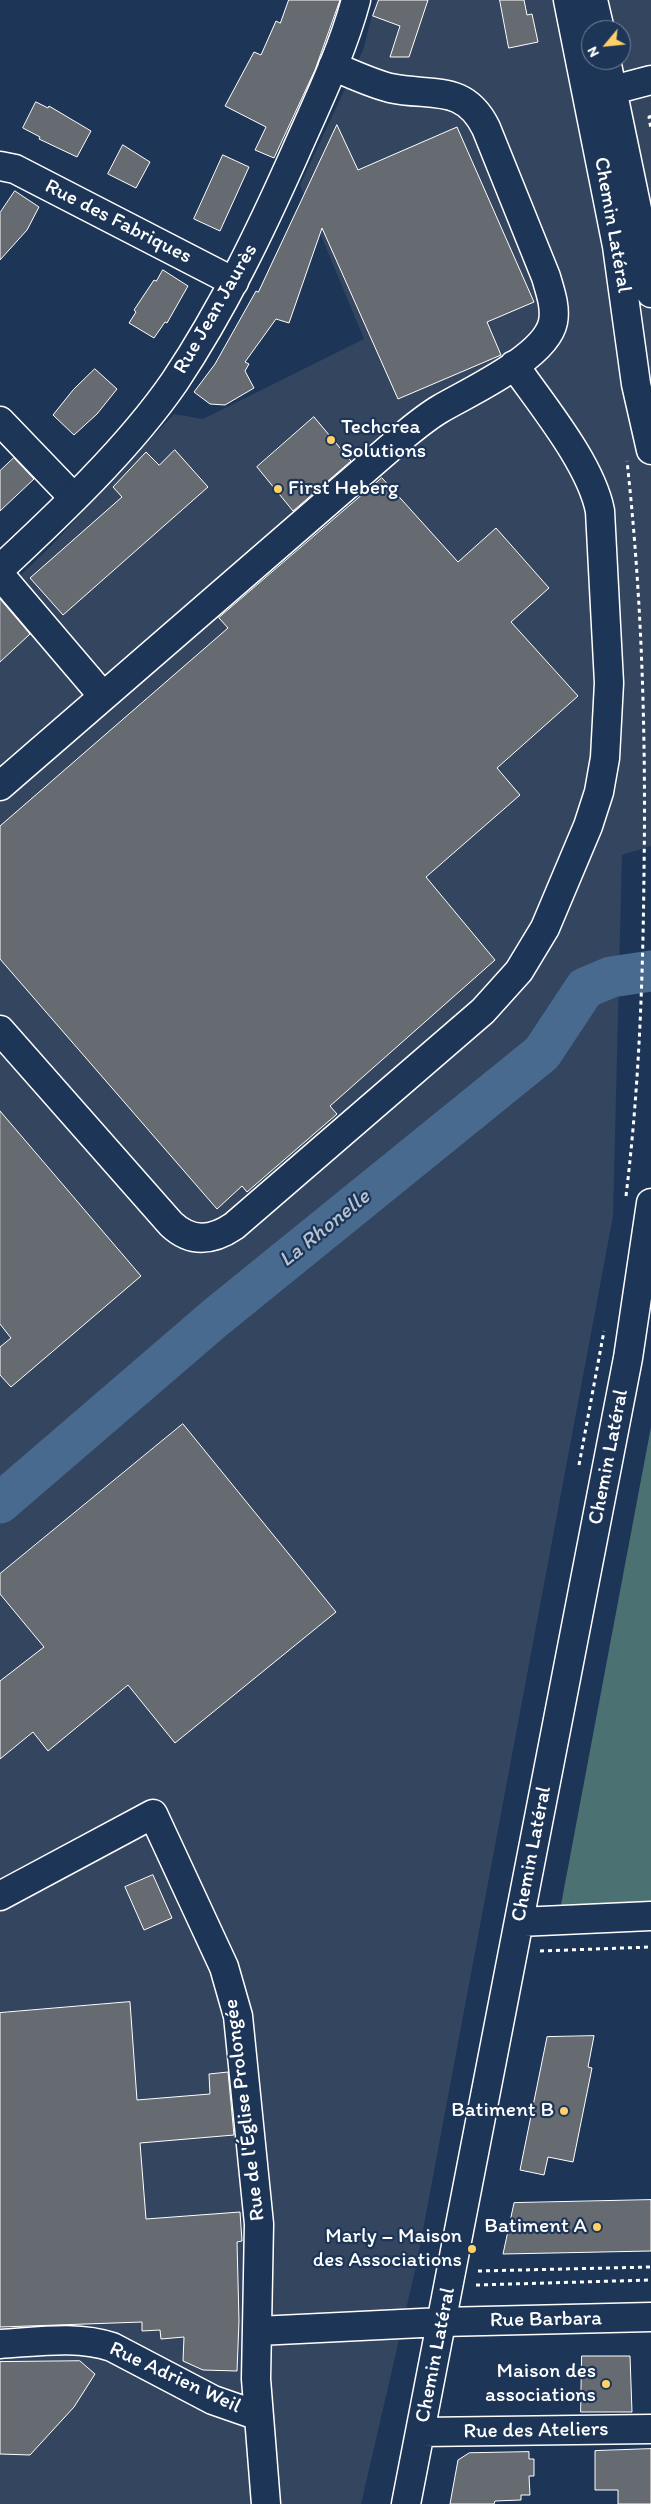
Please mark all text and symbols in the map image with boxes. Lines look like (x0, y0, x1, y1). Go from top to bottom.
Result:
north arrow (581, 20, 631, 70)
text: N (583, 44, 603, 60)
street label: Chemin Latéral (588, 155, 636, 295)
street label: Rue des Fabriques (40, 174, 196, 270)
street label: Rue Jean Jaurès (169, 239, 263, 379)
place label: Techcrea Solutions (341, 415, 426, 465)
marker: Techcrea Solutions (325, 434, 337, 446)
place label: First Heberg (288, 476, 399, 502)
marker: First Heberg (272, 483, 284, 495)
water label: La Rhonelle (274, 1184, 376, 1274)
street label: Chemin Latéral (584, 1387, 634, 1527)
street label: Chemin Latéral (507, 1784, 557, 1924)
street label: Rue de l'Église Prolongée (219, 1998, 271, 2222)
place label: Batiment B (451, 2098, 554, 2124)
marker: Batiment B (558, 2105, 570, 2117)
place label: Batiment A (484, 2214, 587, 2240)
marker: Batiment A (591, 2221, 603, 2233)
place label: Marly – Maison des Associations (313, 2224, 462, 2274)
marker: Marly – Maison des Associations (466, 2243, 478, 2255)
street label: Chemin Latéral (411, 2285, 461, 2425)
street label: Rue Barbara (490, 2306, 602, 2334)
street label: Rue Adrien Weil (105, 2336, 245, 2420)
place label: Maison des associations (485, 2359, 596, 2409)
marker: Maison des associations (600, 2378, 612, 2390)
street label: Rue des Ateliers (463, 2417, 609, 2445)

